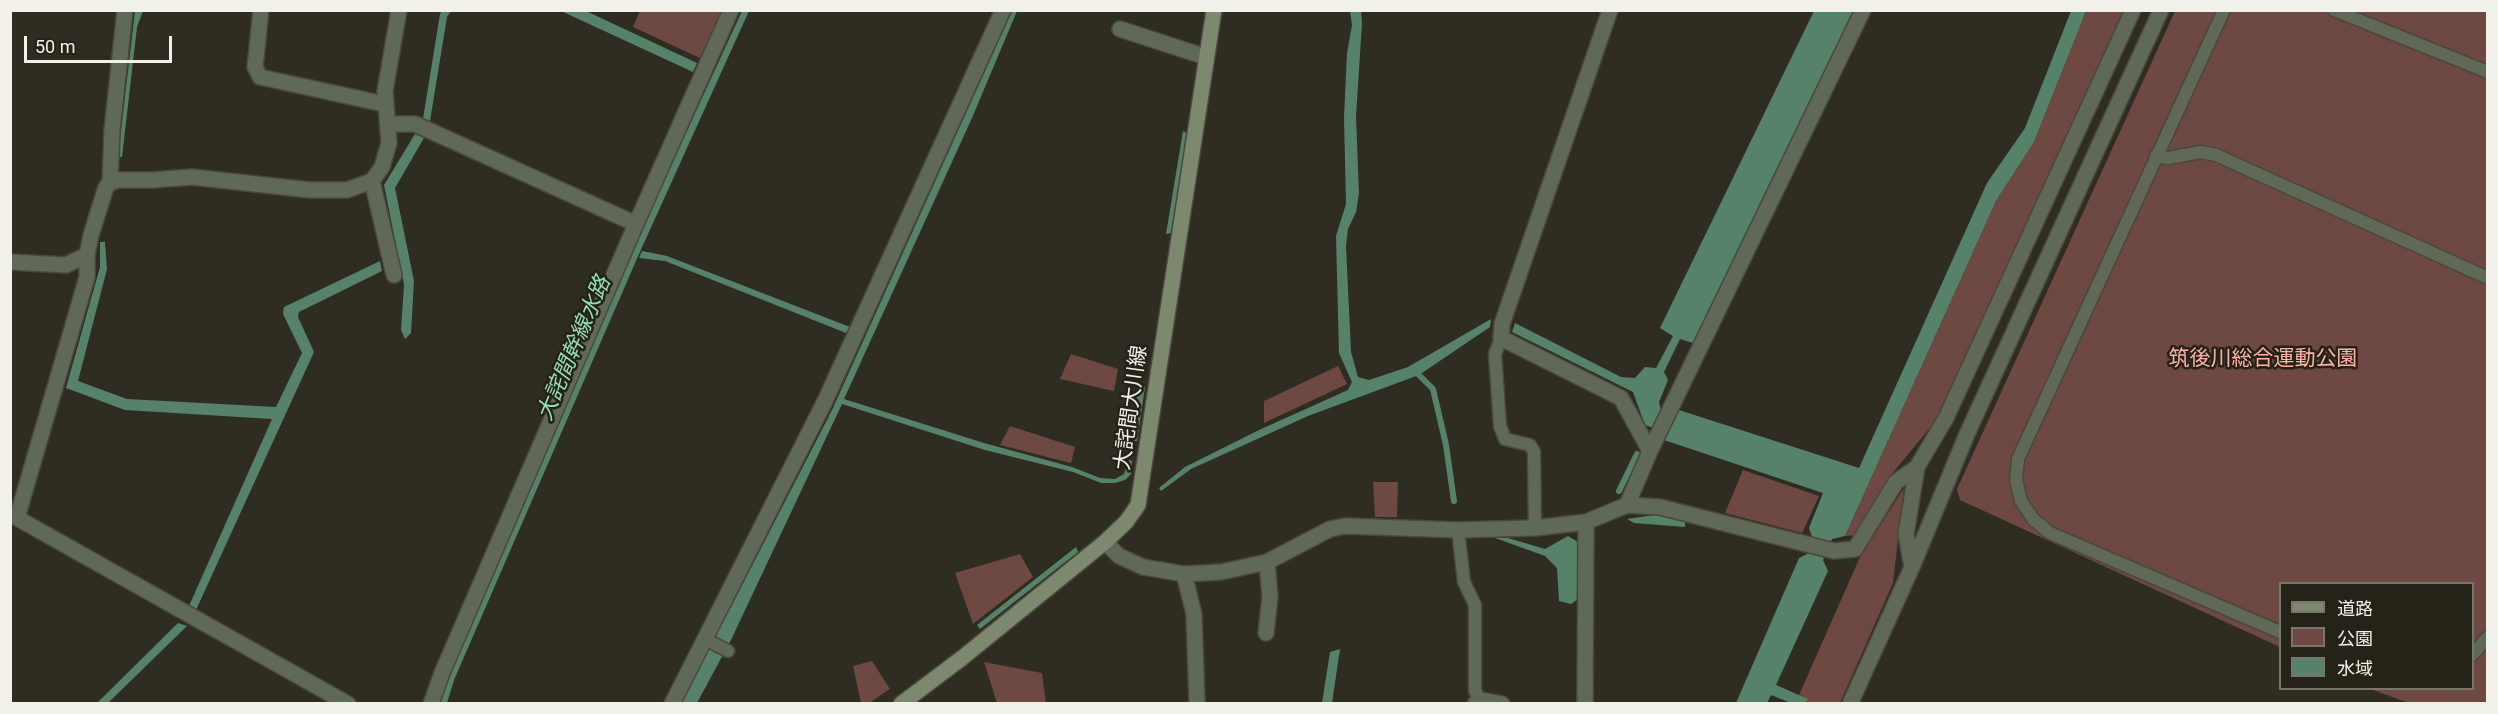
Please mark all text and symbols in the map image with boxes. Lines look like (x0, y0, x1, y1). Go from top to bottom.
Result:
scale bar (27, 24, 176, 62)
text: 50 m (35, 36, 75, 57)
water label: 大詫間幹線水路 (533, 273, 617, 425)
street label: 大詫間大川線 (1111, 344, 1153, 472)
park label: 筑後川総合運動公園 (2169, 347, 2357, 373)
legend (2279, 582, 2474, 690)
text: 道路 (2337, 598, 2373, 619)
text: 公園 (2337, 628, 2373, 649)
text: 水域 (2337, 658, 2373, 679)

